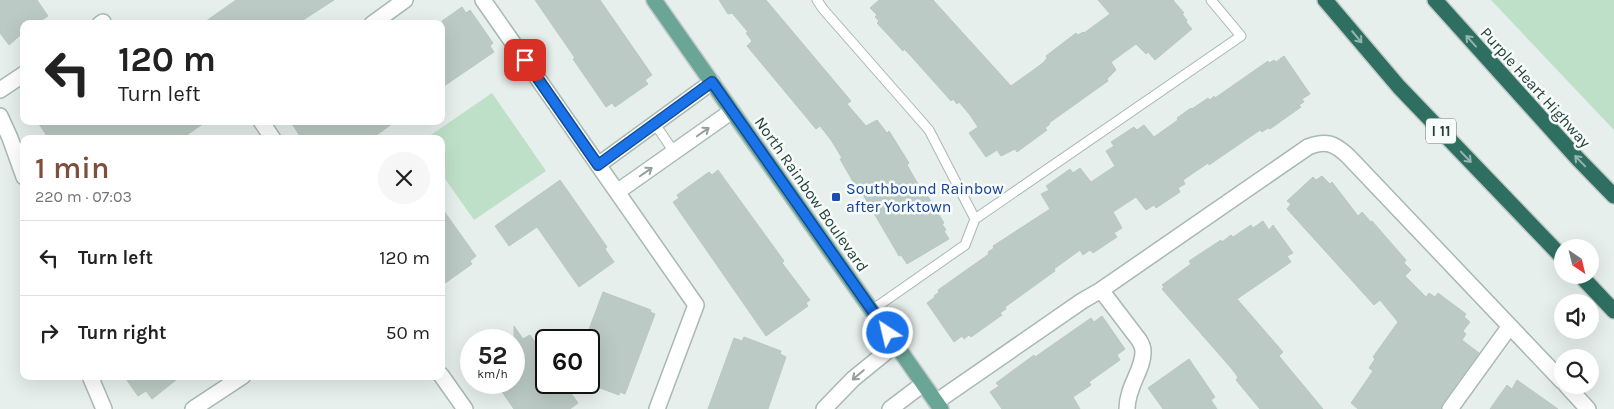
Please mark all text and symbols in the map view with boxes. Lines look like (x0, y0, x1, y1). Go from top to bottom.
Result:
street label: Purple Heart Highway (1477, 23, 1595, 152)
one-way arrow (1351, 30, 1362, 43)
one-way arrow (1465, 34, 1476, 47)
text: 120 m (118, 39, 216, 80)
pin (504, 39, 546, 81)
icon: left (35, 40, 100, 105)
icon: arrive (511, 46, 539, 74)
text: Turn left (118, 81, 201, 107)
street label: North Rainbow Boulevard (751, 113, 872, 275)
road number: I 11 (1426, 118, 1456, 144)
one-way arrow (696, 127, 710, 137)
text: 1 min (35, 150, 109, 186)
one-way arrow (1460, 151, 1472, 163)
button: close (378, 152, 430, 204)
one-way arrow (1574, 155, 1586, 167)
one-way arrow (639, 167, 653, 177)
place label: Southbound Rainbow after Yorktown (846, 179, 1004, 216)
text: 220 m · 07:03 (35, 187, 132, 206)
marker: Southbound Rainbow after Yorktown (830, 191, 842, 203)
north arrow (1554, 239, 1599, 284)
map controls (1554, 239, 1599, 394)
icon: left (35, 244, 63, 272)
text: Turn left (78, 247, 153, 269)
text: 120 m (379, 247, 430, 269)
button: sound (1554, 294, 1599, 339)
position arrow (861, 306, 913, 358)
icon: right (35, 319, 63, 347)
text: Turn right (78, 322, 167, 344)
text: 50 m (386, 322, 430, 344)
speed limit sign: 60 (535, 329, 600, 394)
text: 52 (478, 341, 507, 370)
button: search (1554, 349, 1599, 394)
text: km/h (477, 367, 508, 381)
one-way arrow (852, 369, 865, 381)

